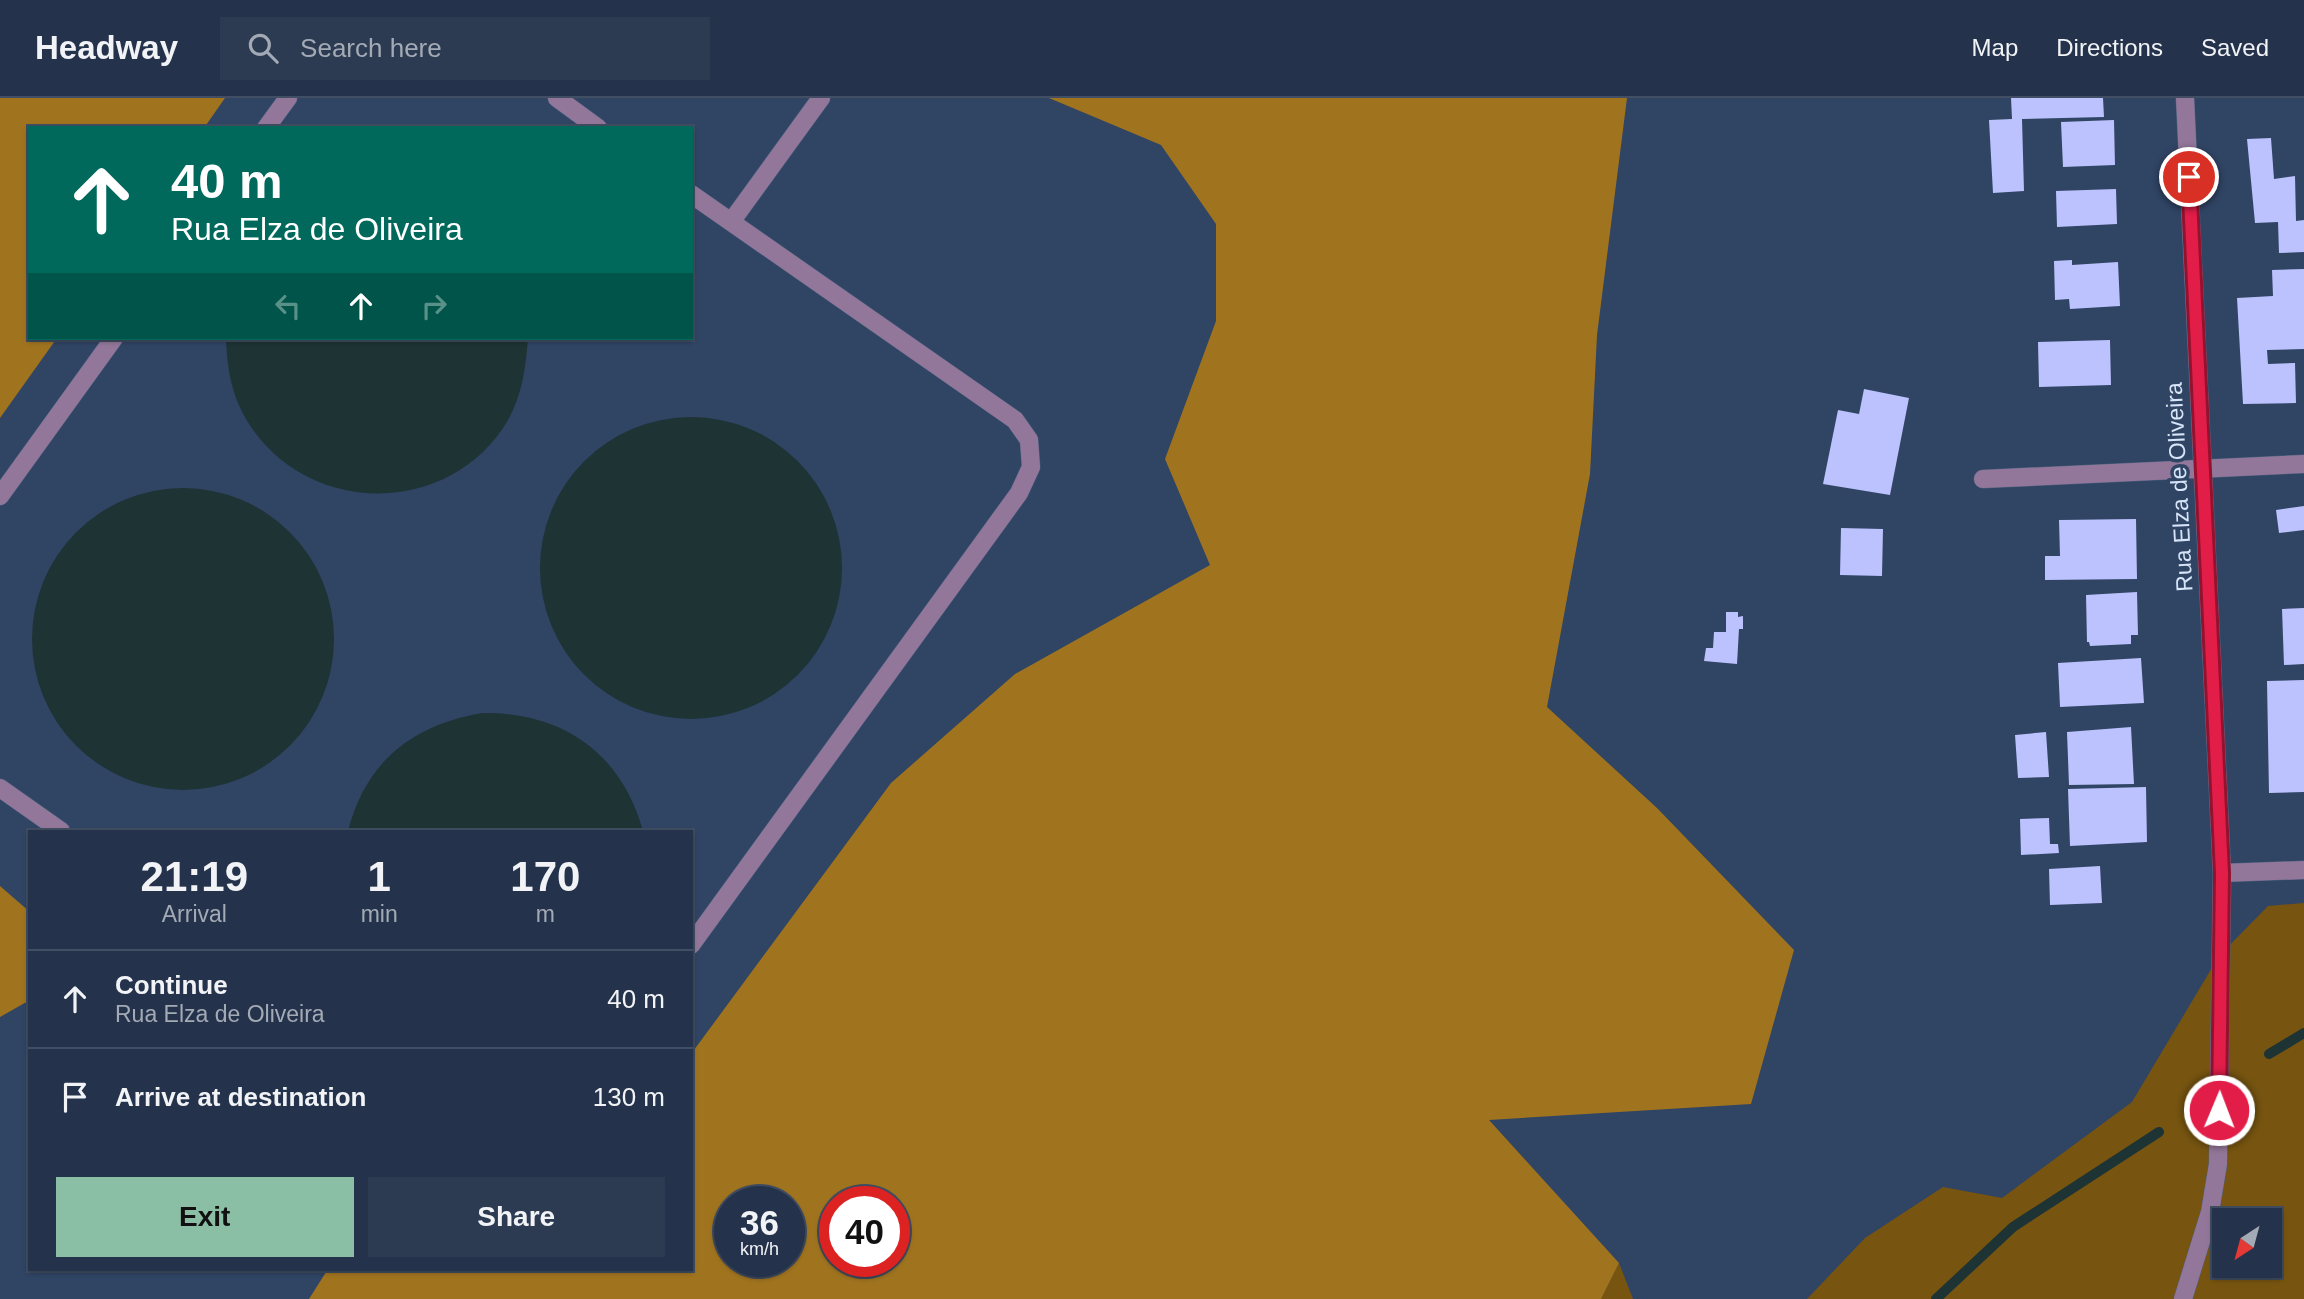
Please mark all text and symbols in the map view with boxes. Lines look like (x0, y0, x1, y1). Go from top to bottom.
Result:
search box (220, 17, 710, 80)
text: Headway (35, 29, 178, 66)
icon: search (244, 29, 282, 67)
text: Search here (300, 33, 442, 63)
text: Map (1972, 34, 2018, 61)
text: Directions (2056, 34, 2163, 61)
text: Saved (2201, 34, 2269, 61)
pin (2159, 147, 2219, 207)
icon: ahead (56, 154, 147, 245)
text: 40 m (171, 154, 283, 208)
icon: arrive (2170, 158, 2208, 196)
text: Rua Elza de Oliveira (171, 211, 463, 247)
icon: left (269, 287, 307, 325)
icon: ahead (342, 287, 380, 325)
icon: right (415, 287, 453, 325)
street label: Rua Elza de Oliveira (2161, 381, 2197, 592)
text: 21:19 (141, 853, 248, 900)
text: 1 (367, 853, 391, 900)
text: 170 (510, 853, 580, 900)
text: Arrival (162, 901, 227, 927)
text: min (361, 901, 398, 927)
text: m (536, 901, 555, 927)
text: Continue (115, 970, 228, 1000)
icon: ahead (56, 980, 94, 1018)
text: 40 m (607, 984, 665, 1014)
text: Rua Elza de Oliveira (115, 1001, 325, 1027)
position arrow (2182, 1073, 2256, 1147)
icon: arrive (56, 1078, 94, 1116)
text: Arrive at destination (115, 1082, 366, 1112)
text: 130 m (593, 1082, 665, 1112)
button: Exit (56, 1177, 354, 1257)
button: Share (368, 1177, 665, 1257)
speed limit sign: 40 (819, 1186, 910, 1277)
text: 36 (740, 1203, 779, 1242)
north arrow (2212, 1208, 2282, 1278)
map controls (2212, 1208, 2282, 1278)
text: km/h (740, 1239, 779, 1259)

